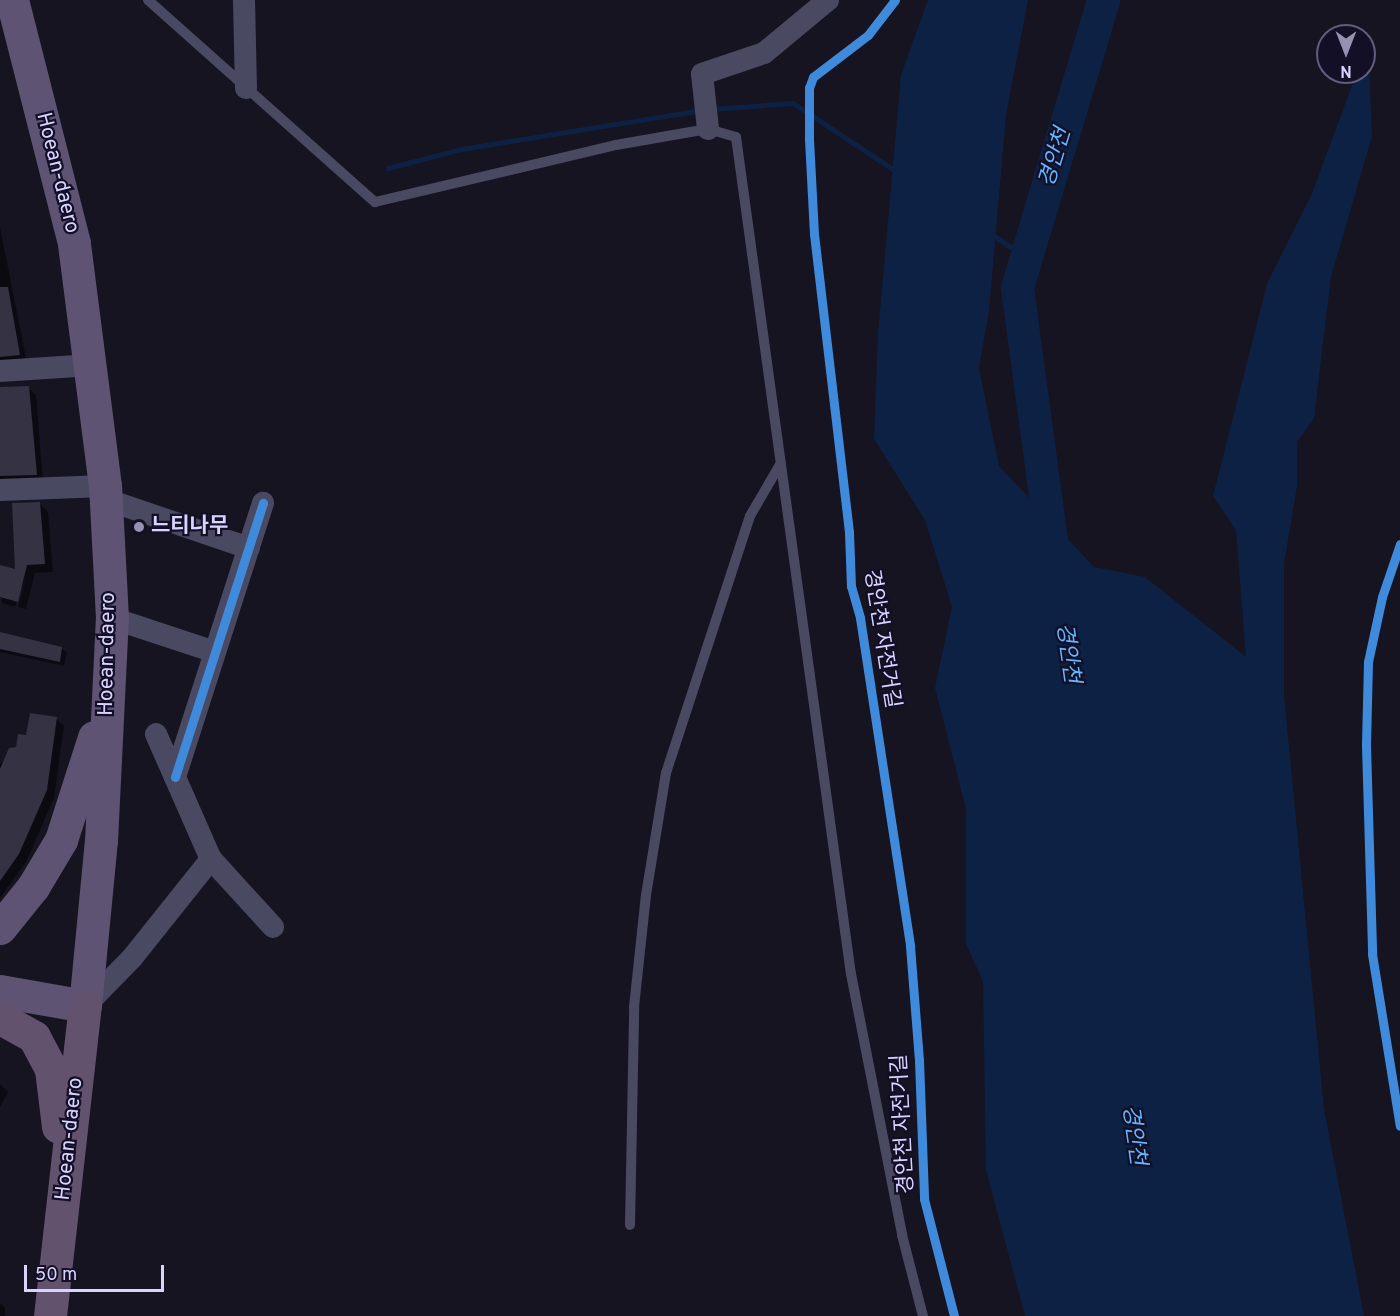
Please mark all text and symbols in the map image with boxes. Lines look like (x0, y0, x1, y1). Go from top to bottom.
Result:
north arrow (1316, 24, 1376, 84)
text: N (1340, 60, 1352, 80)
street label: Hoean-daero (30, 110, 84, 236)
water label: 경안천 (1035, 125, 1077, 191)
place label: 느티나무 (151, 514, 228, 540)
marker: 느티나무 (132, 520, 146, 534)
street label: 경안천 자전거길 (858, 568, 904, 710)
street label: Hoean-daero (94, 592, 122, 716)
water label: 경안천 (1050, 621, 1084, 685)
street label: 경안천 자전거길 (888, 1053, 920, 1195)
street label: Hoean-daero (51, 1076, 89, 1202)
water label: 경안천 (1116, 1103, 1150, 1167)
scale bar (27, 1253, 166, 1291)
text: 50 m (35, 1264, 77, 1287)

